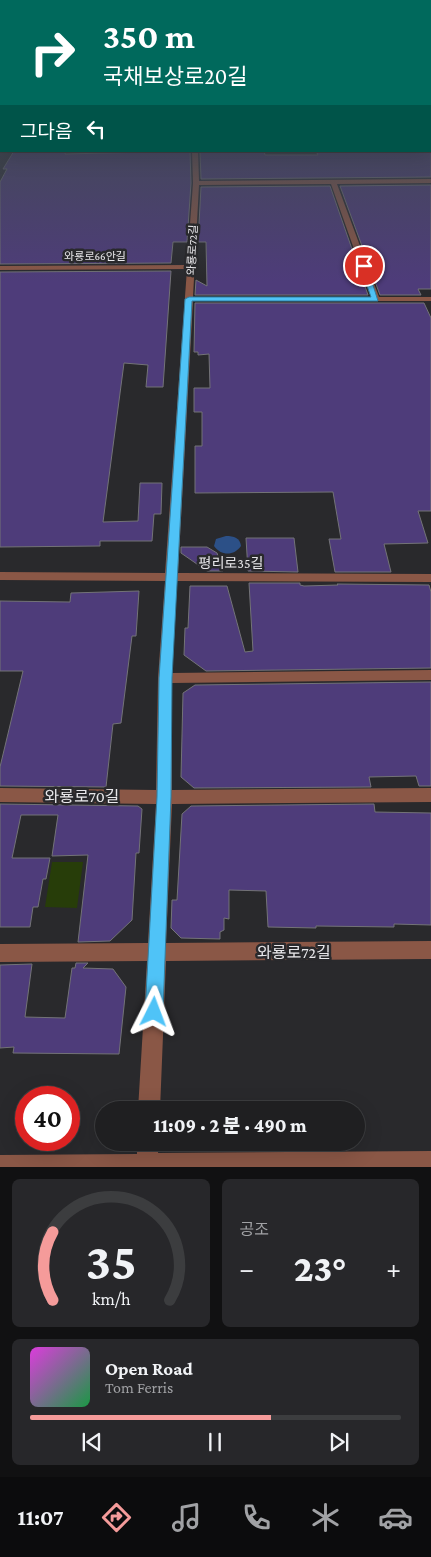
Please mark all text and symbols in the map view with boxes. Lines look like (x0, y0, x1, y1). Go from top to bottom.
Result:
text: 350 m (103, 17, 195, 56)
icon: right (20, 20, 85, 85)
text: 국채보상로20길 (103, 64, 247, 89)
icon: left (82, 115, 110, 143)
text: 그다음 (20, 121, 72, 142)
street label: 와룡로72길 (185, 224, 199, 276)
pin (343, 245, 385, 287)
street label: 와룡로66안길 (64, 250, 126, 262)
icon: arrive (350, 252, 378, 280)
street label: 평리로35길 (199, 555, 263, 571)
street label: 와룡로70길 (44, 788, 120, 805)
street label: 와룡로72길 (257, 944, 331, 961)
position arrow (127, 985, 179, 1037)
speed limit sign: 40 (15, 1086, 80, 1151)
text: 11:09 · 2 분 · 490 m (153, 1115, 307, 1136)
text: 공조 (240, 1221, 269, 1238)
text: 35 (85, 1232, 136, 1290)
text: 23° (294, 1247, 347, 1289)
text: − (240, 1253, 254, 1284)
text: + (386, 1253, 401, 1284)
text: km/h (91, 1289, 130, 1309)
text: Open Road (105, 1358, 193, 1379)
text: Tom Ferris (105, 1379, 173, 1396)
icon: previous (78, 1428, 106, 1456)
icon: pause (201, 1428, 229, 1456)
icon: next (325, 1428, 353, 1456)
icon: directions (99, 1500, 134, 1535)
icon: music (169, 1500, 204, 1535)
icon: phone (239, 1500, 274, 1535)
icon: climate (308, 1500, 343, 1535)
icon: car (378, 1500, 413, 1535)
text: 11:07 (17, 1505, 64, 1530)

